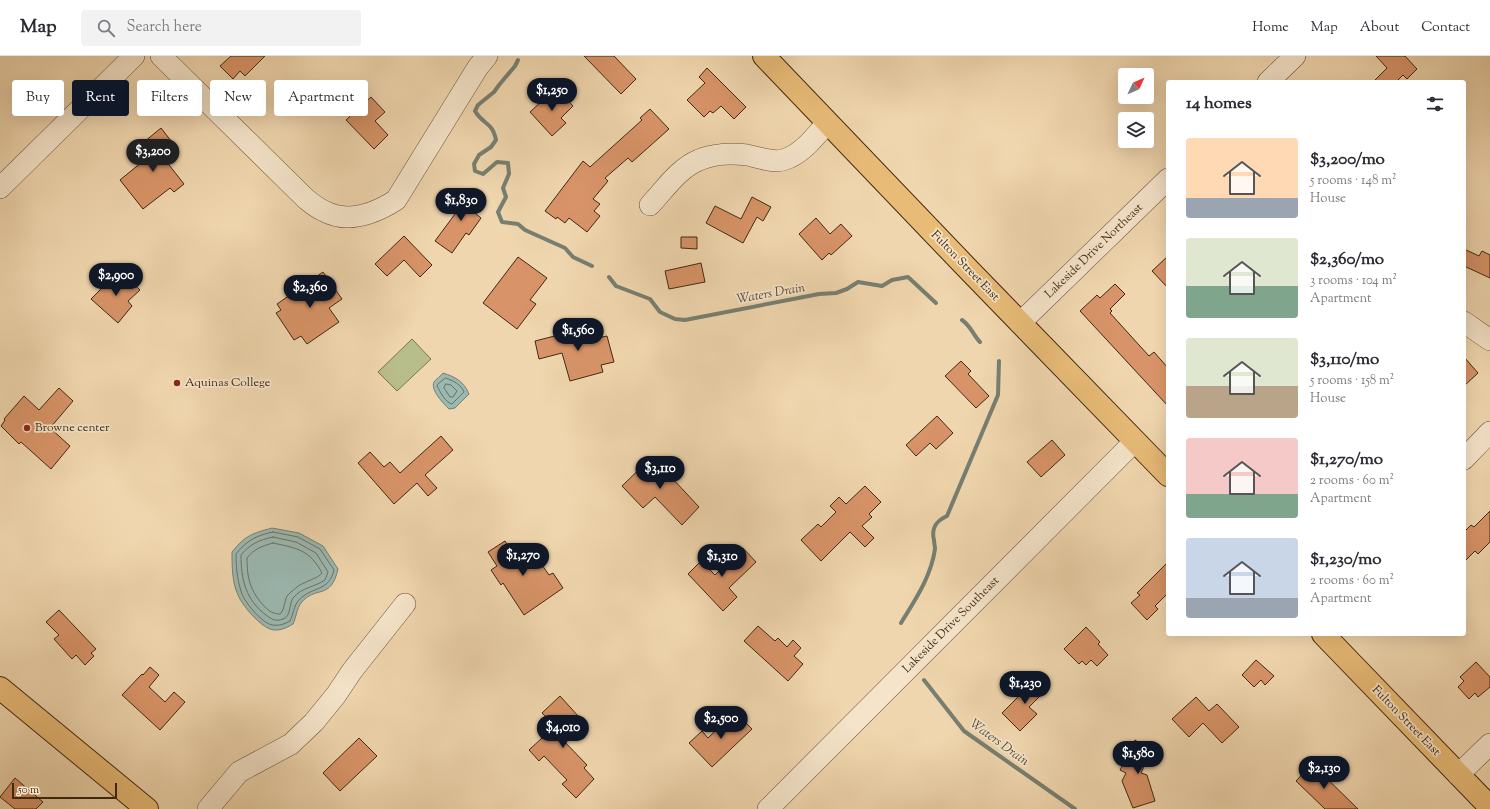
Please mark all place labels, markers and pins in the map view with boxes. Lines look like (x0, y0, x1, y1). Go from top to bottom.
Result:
pin: $1,250 (519, 78, 585, 112)
pin: $3,200 (120, 139, 186, 173)
pin: $1,830 (428, 188, 494, 222)
pin: $2,900 (83, 263, 149, 297)
pin: $2,360 (277, 275, 343, 309)
pin: $1,560 (545, 318, 611, 352)
place label: Aquinas College (185, 374, 271, 392)
marker: Aquinas College (172, 378, 182, 388)
place label: Browne center (35, 419, 110, 437)
marker: Browne center (22, 423, 32, 433)
pin: $3,110 (627, 456, 693, 490)
pin: $1,270 (490, 543, 556, 577)
pin: $1,310 (689, 544, 755, 578)
pin: $1,230 (992, 671, 1058, 705)
pin: $2,500 (688, 706, 754, 740)
pin: $4,010 (530, 715, 596, 749)
pin: $1,580 (1105, 741, 1171, 775)
pin: $2,130 (1291, 756, 1357, 790)

